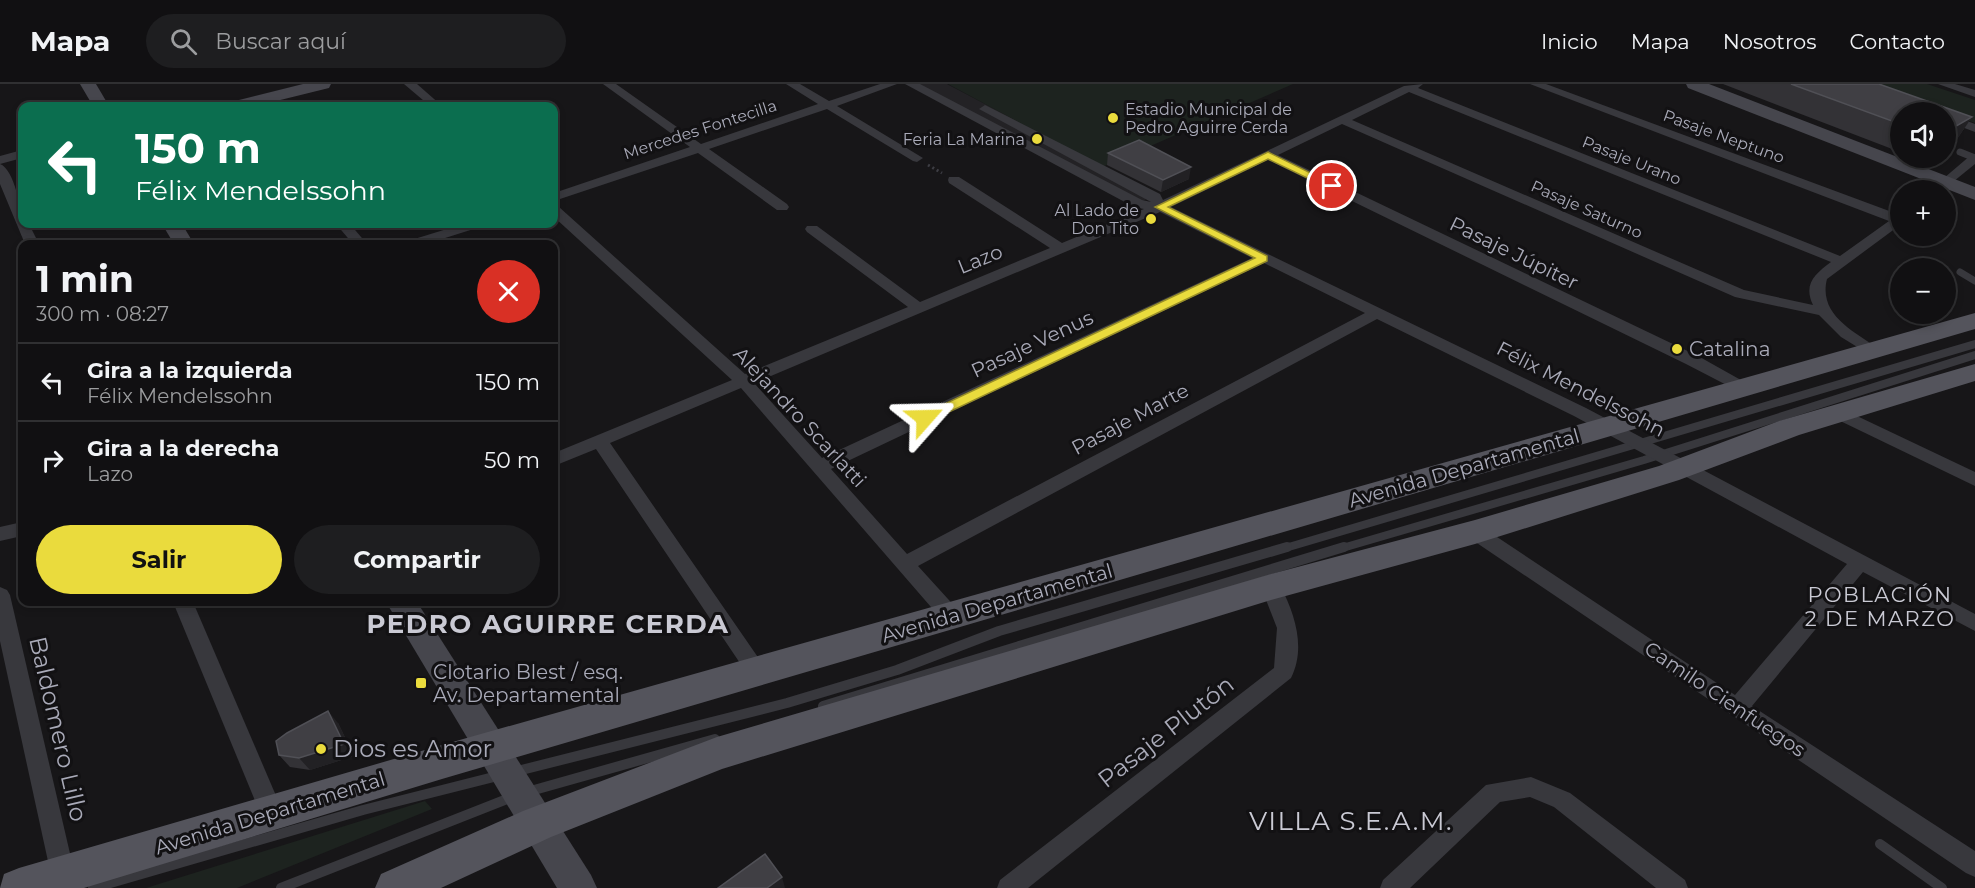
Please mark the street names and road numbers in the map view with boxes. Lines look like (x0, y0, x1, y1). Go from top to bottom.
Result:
street label: Mercedes Fontecilla (621, 96, 779, 163)
street label: Pasaje Neptuno (1661, 106, 1787, 167)
street label: Pasaje Urano (1580, 132, 1684, 189)
street label: Pasaje Saturno (1528, 176, 1645, 243)
street label: Pasaje Júpiter (1446, 211, 1582, 295)
street label: Lazo (954, 239, 1006, 279)
street label: Pasaje Venus (967, 305, 1097, 383)
street label: Félix Mendelssohn (1493, 336, 1669, 442)
street label: Alejandro Scarlatti (729, 342, 871, 492)
street label: Pasaje Marte (1067, 378, 1193, 460)
street label: Avenida Departamental (1346, 423, 1582, 513)
street label: Avenida Departamental (879, 558, 1115, 648)
street label: Baldomero Lillo (23, 633, 94, 824)
street label: Camilo Cienfuegos (1640, 636, 1810, 762)
street label: Pasaje Plutón (1092, 669, 1239, 794)
street label: Avenida Departamental (152, 767, 388, 859)

